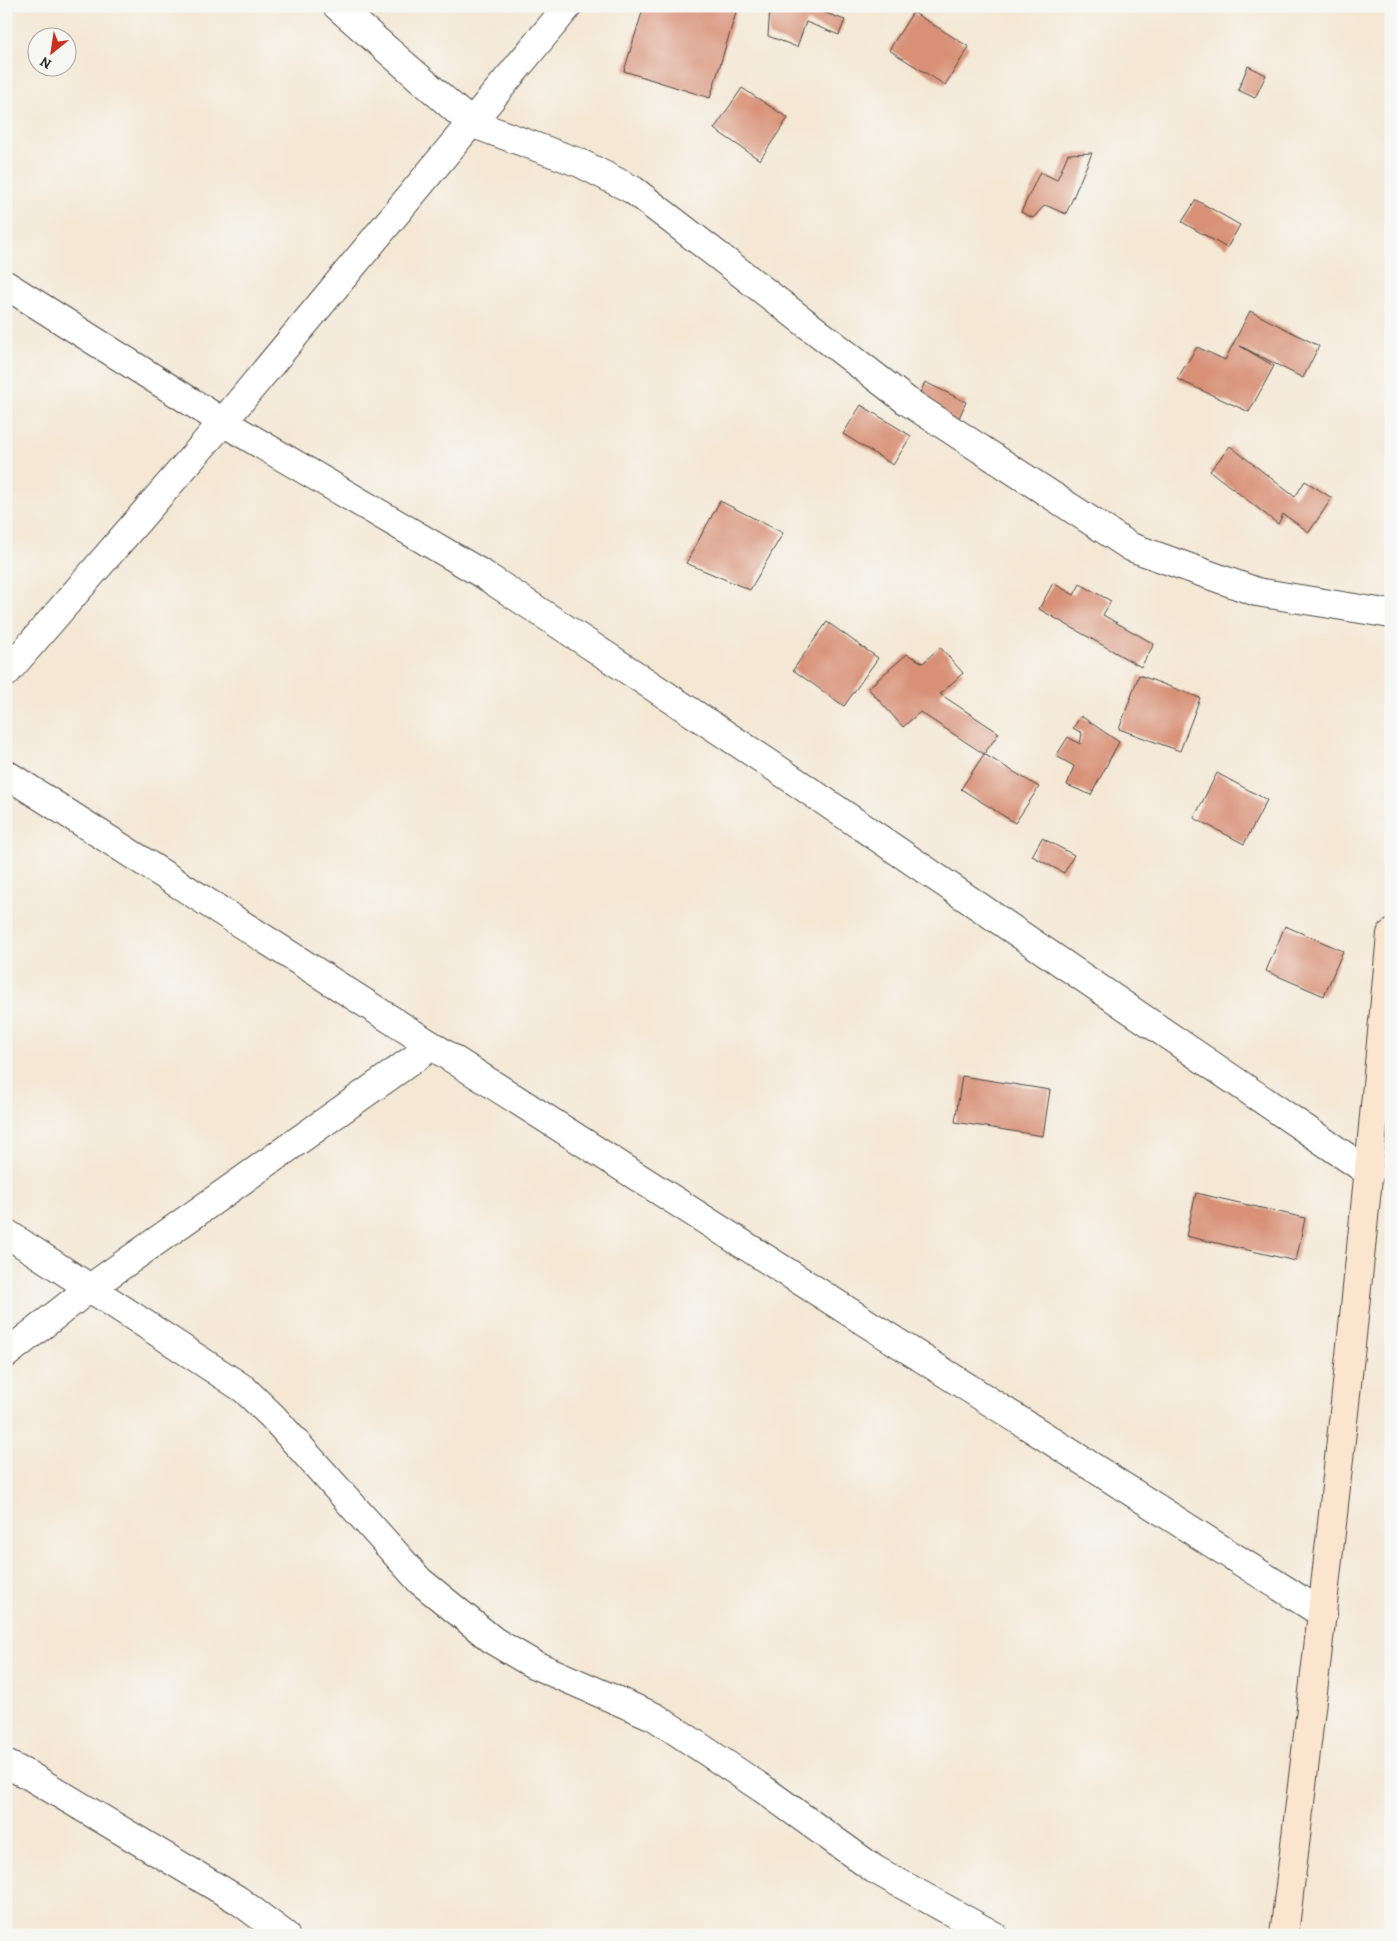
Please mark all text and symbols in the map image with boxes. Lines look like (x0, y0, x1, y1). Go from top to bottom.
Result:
north arrow (28, 28, 78, 78)
text: N (37, 52, 55, 74)

